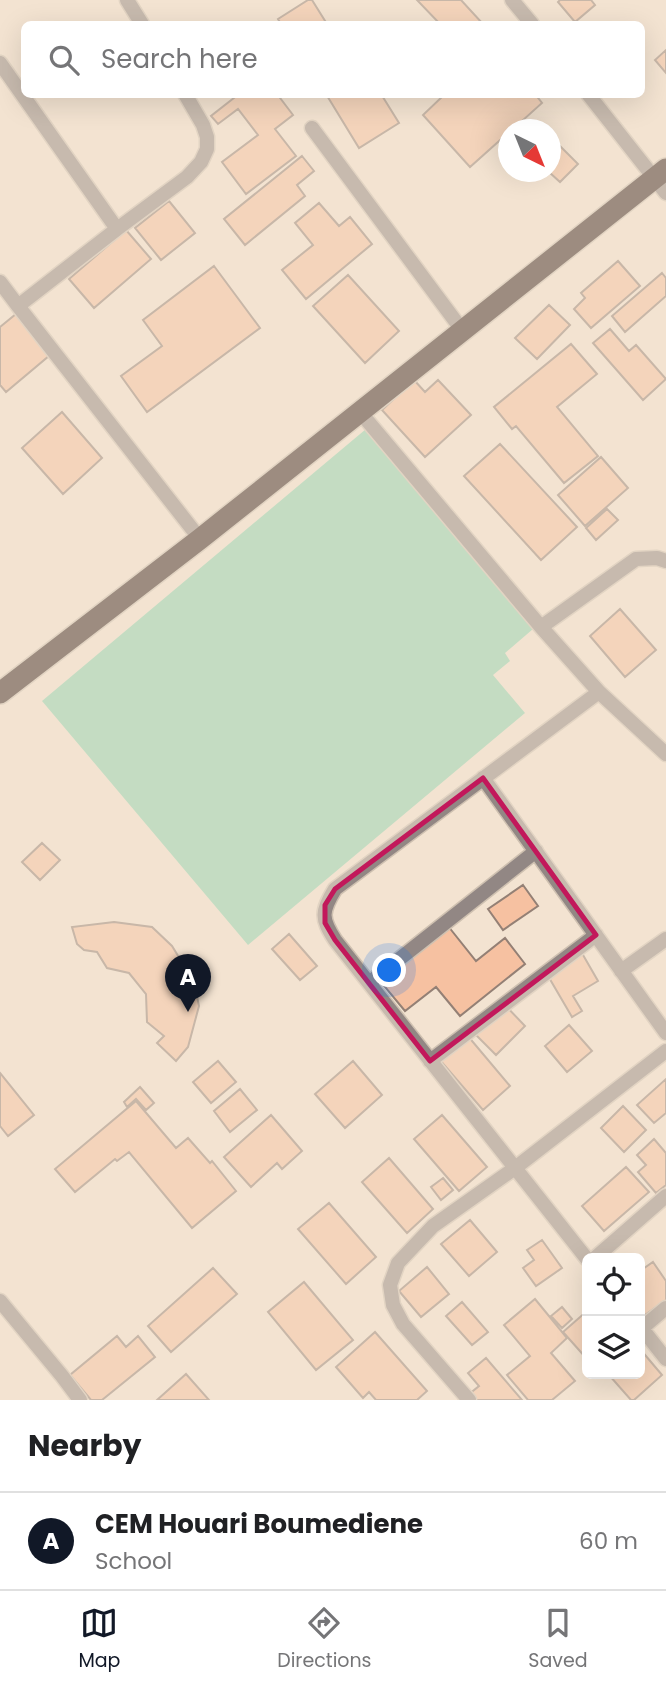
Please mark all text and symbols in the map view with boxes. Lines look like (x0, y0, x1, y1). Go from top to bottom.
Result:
search box (21, 21, 645, 98)
icon: search (45, 41, 83, 79)
text: Search here (101, 41, 258, 77)
north arrow (498, 119, 561, 182)
your location (372, 953, 406, 987)
pin: A (165, 954, 211, 1012)
map controls (582, 1253, 645, 1379)
button: locate (582, 1253, 645, 1316)
button: layers (582, 1316, 645, 1379)
text: Nearby (28, 1424, 142, 1467)
text: CEM Houari Boumediene (95, 1506, 423, 1542)
text: A (43, 1525, 59, 1557)
text: 60 m (579, 1525, 638, 1557)
text: School (95, 1545, 172, 1577)
tab: Map (78, 1604, 120, 1675)
tab: Directions (277, 1604, 372, 1675)
tab: Saved (528, 1604, 588, 1675)

